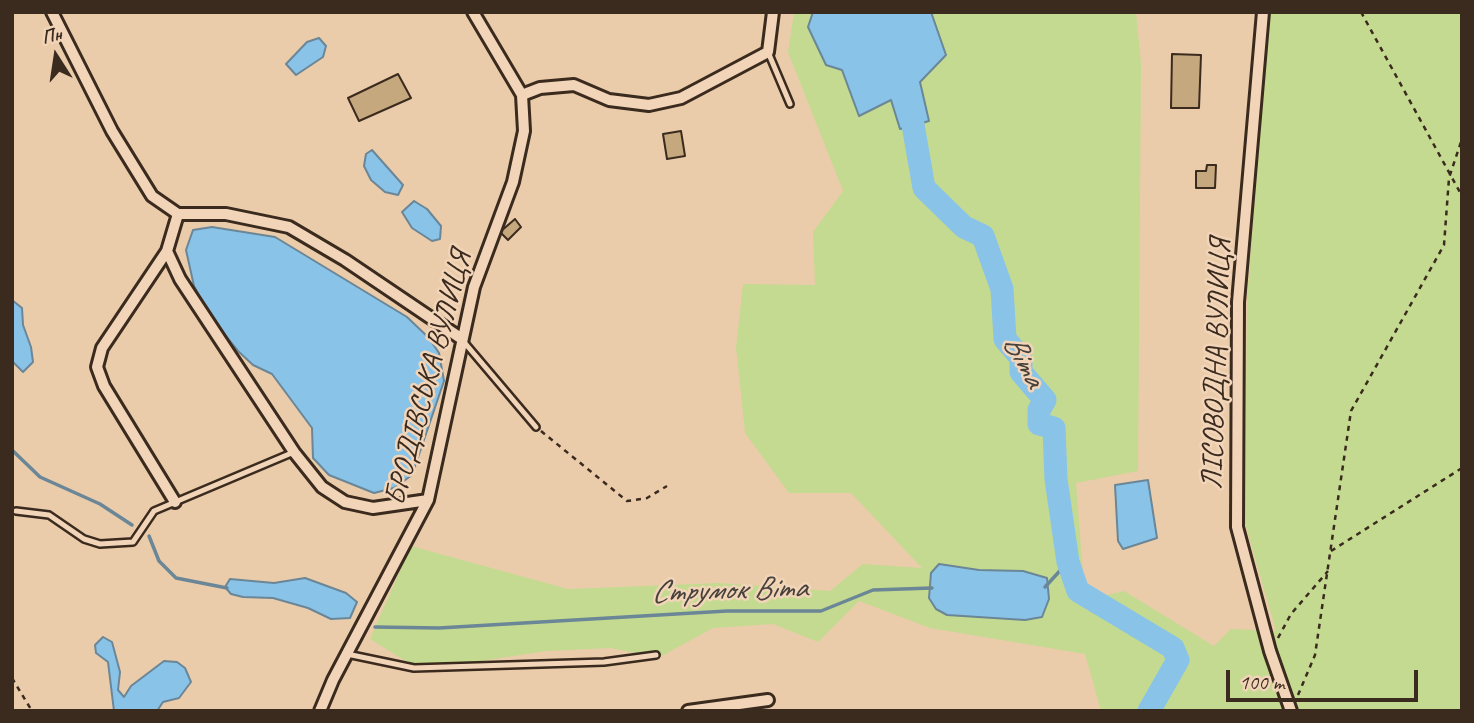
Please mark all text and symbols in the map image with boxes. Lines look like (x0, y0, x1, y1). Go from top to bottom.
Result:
north arrow (21, 21, 91, 91)
text: Пн (39, 22, 64, 49)
street label: ЛІСОВОДНА ВУЛИЦЯ (1195, 238, 1239, 490)
street label: БРОДІВСЬКА ВУЛИЦЯ (378, 247, 480, 509)
water label: Віта (993, 328, 1053, 394)
water label: Струмок Віта (650, 569, 808, 613)
scale bar (1229, 656, 1422, 700)
text: 100 m (1239, 669, 1284, 695)

